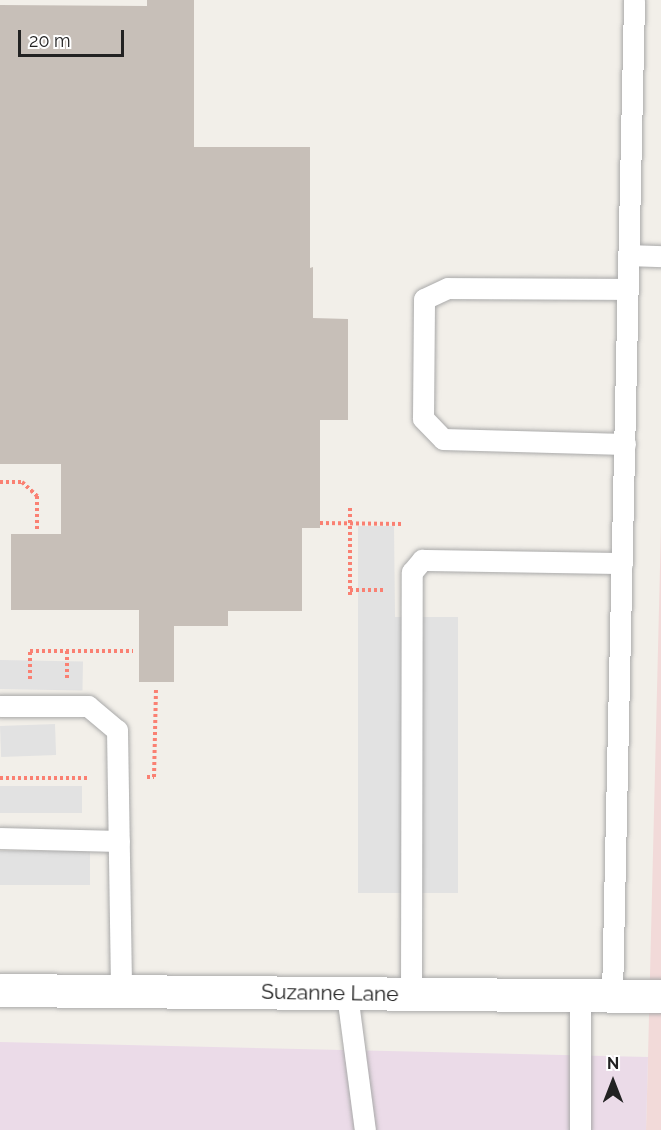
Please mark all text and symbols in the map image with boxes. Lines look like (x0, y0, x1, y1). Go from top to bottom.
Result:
scale bar (21, 18, 128, 56)
text: 20 m (29, 30, 71, 51)
street label: Suzanne Lane (261, 979, 399, 1007)
north arrow (583, 1052, 643, 1112)
text: N (607, 1054, 619, 1073)

